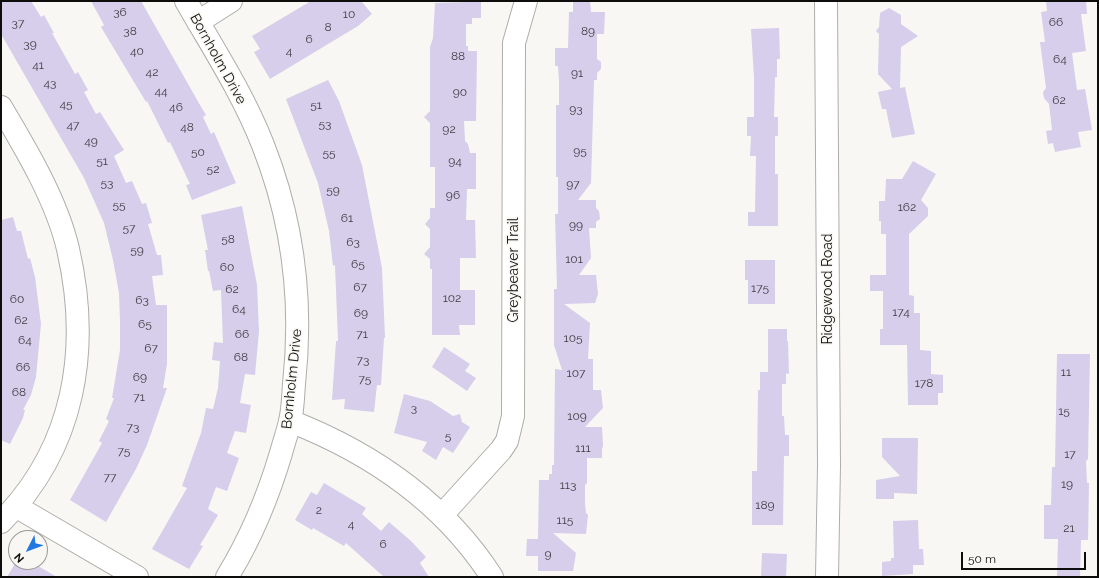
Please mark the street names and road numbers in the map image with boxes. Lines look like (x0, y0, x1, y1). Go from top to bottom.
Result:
street label: Bornholm Drive (186, 11, 250, 107)
street label: Greybeaver Trail (506, 217, 522, 323)
street label: Ridgewood Road (820, 233, 836, 345)
street label: Bornholm Drive (278, 328, 306, 430)

